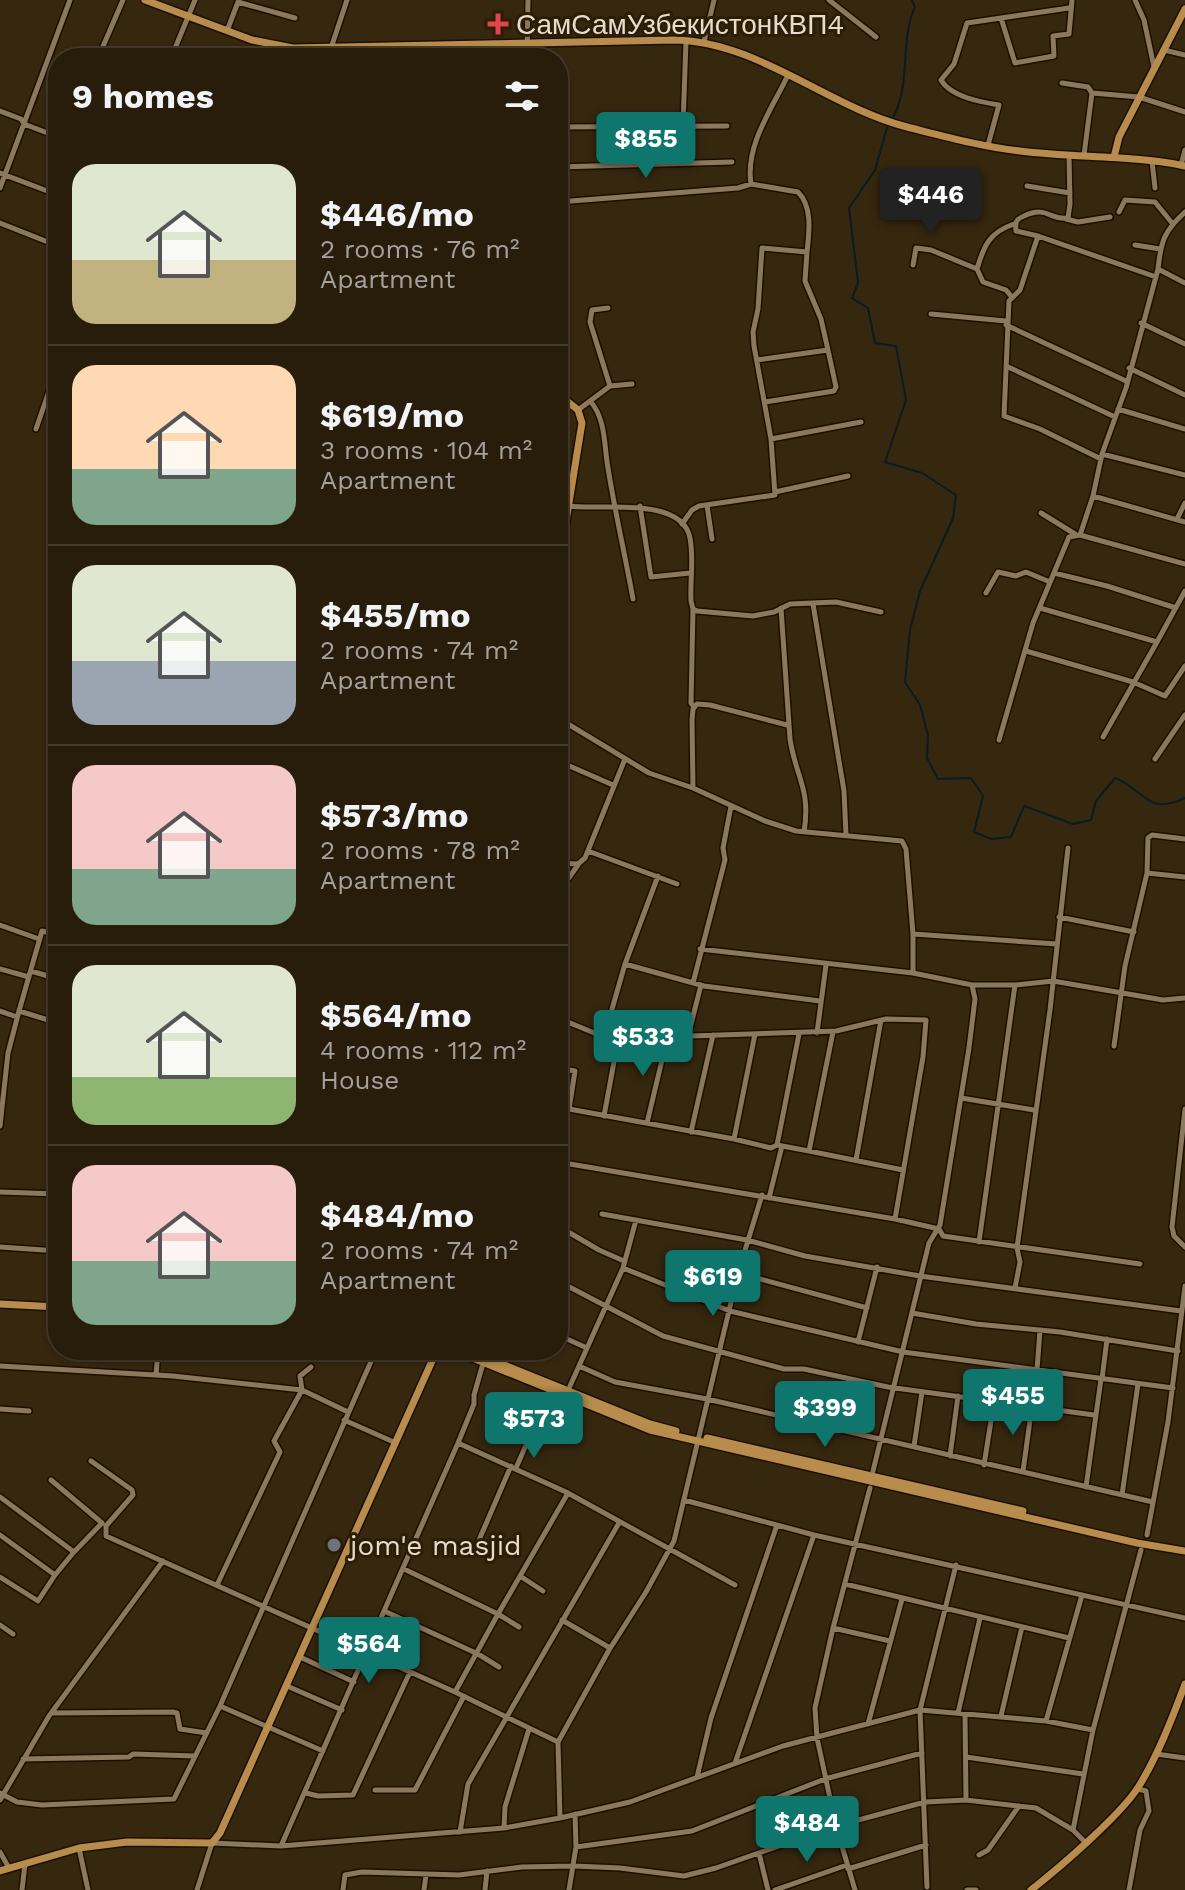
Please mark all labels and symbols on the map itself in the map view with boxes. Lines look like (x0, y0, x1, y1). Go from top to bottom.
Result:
place label: СамСамУзбекистонКВП4 (516, 8, 844, 41)
marker: СамСамУзбекистонКВП4 (487, 13, 509, 35)
pin: $855 (599, 112, 693, 180)
pin: $446 (884, 168, 978, 236)
pin: $533 (596, 1010, 690, 1078)
pin: $619 (666, 1250, 760, 1318)
pin: $455 (966, 1369, 1060, 1437)
pin: $399 (778, 1381, 872, 1449)
pin: $573 (487, 1392, 581, 1460)
place label: jom'e masjid (347, 1529, 522, 1562)
marker: jom'e masjid (325, 1536, 343, 1554)
pin: $564 (322, 1617, 416, 1685)
pin: $484 (760, 1796, 854, 1864)

